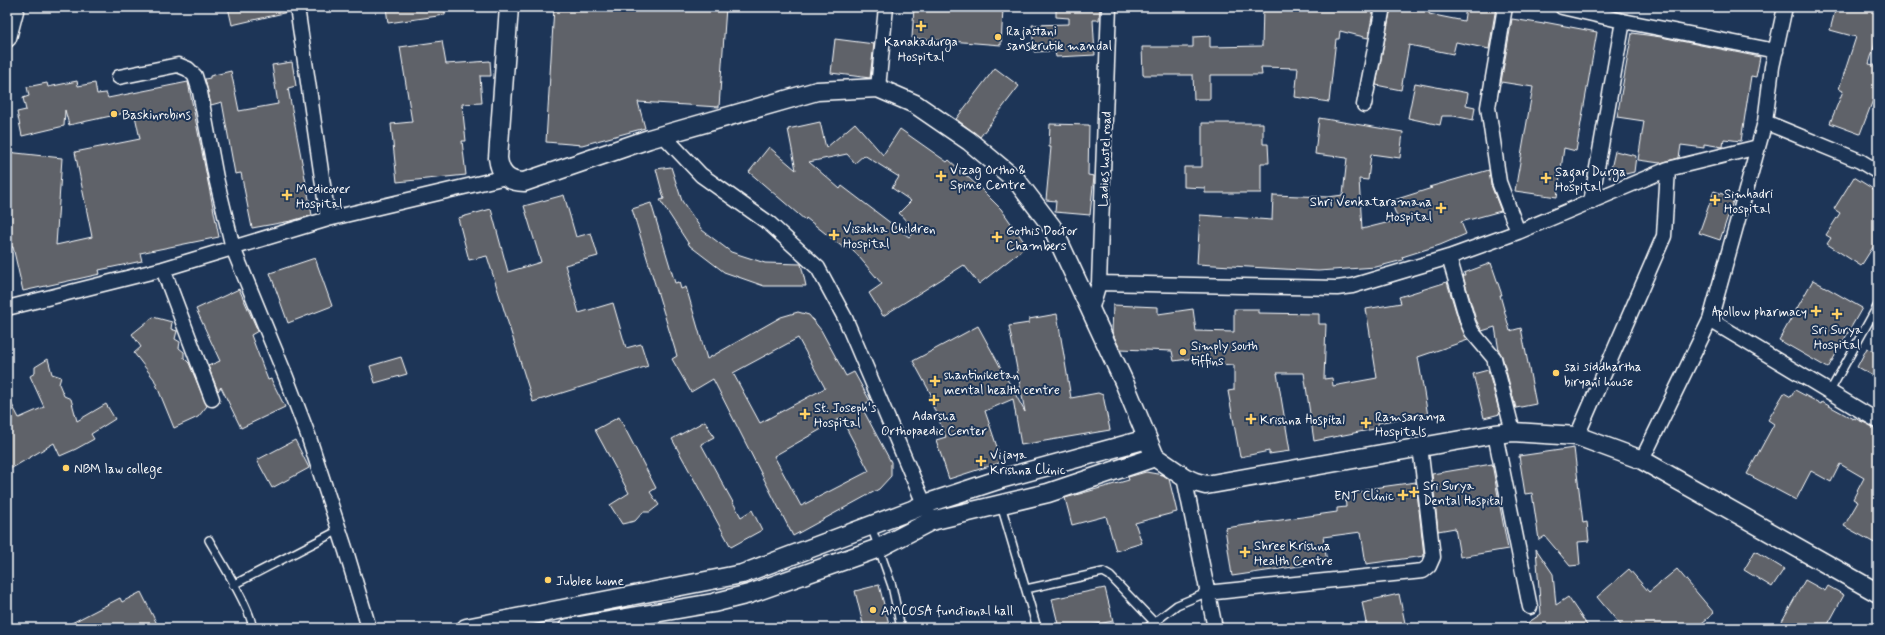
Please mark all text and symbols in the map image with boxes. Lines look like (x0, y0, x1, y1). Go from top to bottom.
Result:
marker: Kanakadurga Hospital (915, 20, 927, 32)
place label: Rajastani sanskrutik mandal (1006, 23, 1112, 55)
marker: Rajastani sanskrutik mandal (993, 32, 1003, 42)
place label: Kanakadurga Hospital (884, 34, 958, 66)
place label: Baskinrobins (122, 107, 191, 124)
marker: Baskinrobins (109, 109, 119, 119)
street label: Ladies hostel road (1095, 111, 1116, 207)
place label: Vizag Ortho & Spine Centre (950, 162, 1026, 194)
place label: Sagar Durga Hospital (1555, 164, 1626, 196)
marker: Vizag Ortho & Spine Centre (935, 170, 947, 182)
marker: Sagar Durga Hospital (1540, 172, 1552, 184)
place label: Medicover Hospital (296, 181, 351, 213)
place label: Simhadri Hospital (1724, 186, 1773, 218)
marker: Medicover Hospital (281, 189, 293, 201)
place label: Shri Venkataramana Hospital (1310, 194, 1432, 226)
marker: Simhadri Hospital (1709, 194, 1721, 206)
marker: Shri Venkataramana Hospital (1435, 202, 1447, 214)
place label: Visakha Children Hospital (843, 221, 936, 253)
place label: Gothis Doctor Chambers (1006, 223, 1078, 255)
marker: Visakha Children Hospital (828, 229, 840, 241)
marker: Gothis Doctor Chambers (991, 231, 1003, 243)
place label: Apollow pharmacy (1712, 304, 1807, 322)
marker: Apollow pharmacy (1810, 305, 1822, 317)
marker: Sri Surya Hospital (1831, 308, 1843, 320)
place label: Sri Surya Hospital (1811, 322, 1863, 354)
place label: Simply south tiffins (1191, 338, 1258, 370)
marker: Simply south tiffins (1178, 347, 1188, 357)
place label: sai siddhartha biryani house (1564, 359, 1642, 391)
place label: shantiniketan mental health centre (944, 367, 1060, 399)
marker: sai siddhartha biryani house (1551, 368, 1561, 378)
marker: shantiniketan mental health centre (929, 375, 941, 387)
marker: Adarsha Orthopaedic Center (928, 394, 940, 406)
place label: St. Joseph's Hospital (814, 400, 877, 432)
marker: St. Joseph's Hospital (799, 408, 811, 420)
place label: Adarsha Orthopaedic Center (881, 408, 987, 440)
place label: Ramsaranya Hospitals (1375, 409, 1446, 441)
place label: Krishna Hospital (1260, 412, 1345, 429)
marker: Krishna Hospital (1245, 413, 1257, 425)
marker: Ramsaranya Hospitals (1360, 417, 1372, 429)
place label: Vijaya Krishna Clinic (990, 447, 1066, 479)
marker: Vijaya Krishna Clinic (975, 455, 987, 467)
place label: NBM law college (74, 461, 163, 479)
marker: NBM law college (61, 463, 71, 473)
place label: Sri Surya Dental Hospital (1423, 478, 1503, 510)
marker: Sri Surya Dental Hospital (1408, 486, 1420, 498)
place label: ENT Clinic (1334, 488, 1394, 505)
marker: ENT Clinic (1397, 489, 1409, 501)
place label: Shree Krishna Health Centre (1254, 538, 1333, 570)
marker: Shree Krishna Health Centre (1239, 546, 1251, 558)
place label: Jublee home (556, 573, 624, 590)
marker: Jublee home (543, 575, 553, 585)
place label: AMCOSA functional hall (881, 603, 1013, 620)
marker: AMCOSA functional hall (868, 605, 878, 615)

